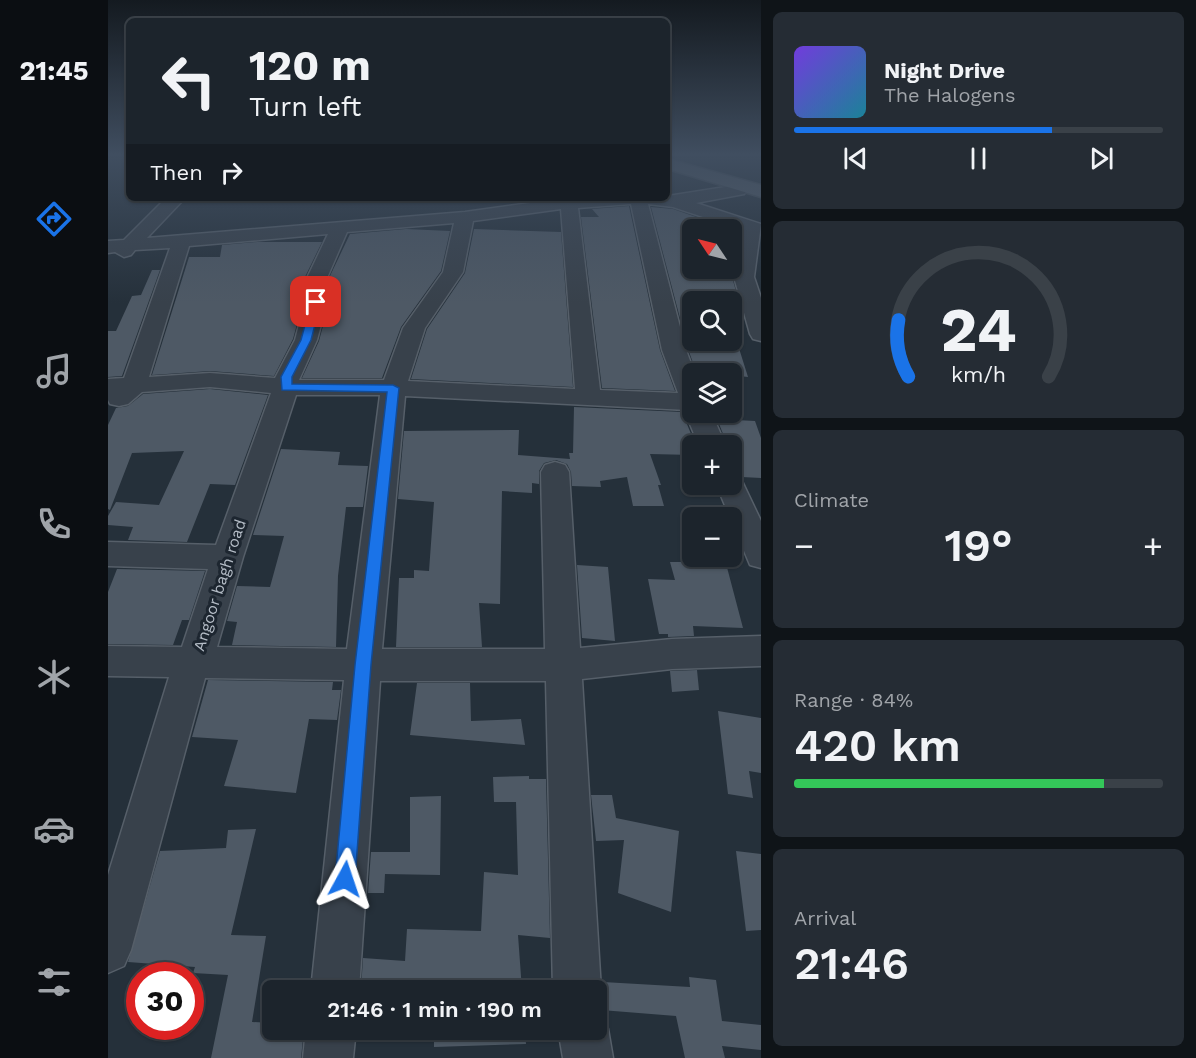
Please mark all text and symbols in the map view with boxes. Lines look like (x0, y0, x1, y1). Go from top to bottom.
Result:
text: 120 m (249, 41, 371, 90)
icon: left (150, 42, 228, 120)
text: 21:45 (19, 55, 89, 87)
text: Night Drive (884, 58, 1005, 83)
text: The Halogens (884, 83, 1016, 107)
text: Turn left (249, 91, 361, 123)
icon: previous (839, 142, 872, 175)
icon: pause (962, 142, 995, 175)
icon: next (1085, 142, 1118, 175)
icon: right (215, 156, 248, 189)
text: Then (150, 160, 203, 185)
icon: directions (33, 198, 75, 240)
north arrow (682, 219, 742, 279)
map controls (682, 219, 742, 567)
pin (290, 276, 341, 327)
icon: arrive (299, 285, 332, 318)
button: search (682, 291, 742, 351)
text: 24 (940, 293, 1017, 366)
icon: music (33, 350, 75, 392)
text: km/h (951, 362, 1006, 387)
button: layers (682, 363, 742, 423)
button: + (682, 435, 742, 495)
text: Climate (794, 488, 869, 512)
icon: phone (33, 503, 75, 545)
button: − (682, 507, 742, 567)
street label: Angoor bagh road (189, 517, 250, 654)
text: 19° (944, 519, 1013, 572)
text: − (794, 526, 814, 565)
text: + (1143, 526, 1163, 565)
icon: climate (33, 656, 75, 698)
text: Range · 84% (794, 688, 913, 712)
text: 420 km (794, 719, 961, 772)
icon: car (33, 808, 75, 850)
position arrow (313, 847, 377, 911)
text: Arrival (794, 906, 856, 930)
text: 21:46 (794, 937, 909, 990)
icon: filters (33, 961, 75, 1003)
speed limit sign: 30 (126, 962, 204, 1040)
text: 21:46 · 1 min · 190 m (327, 997, 542, 1022)

